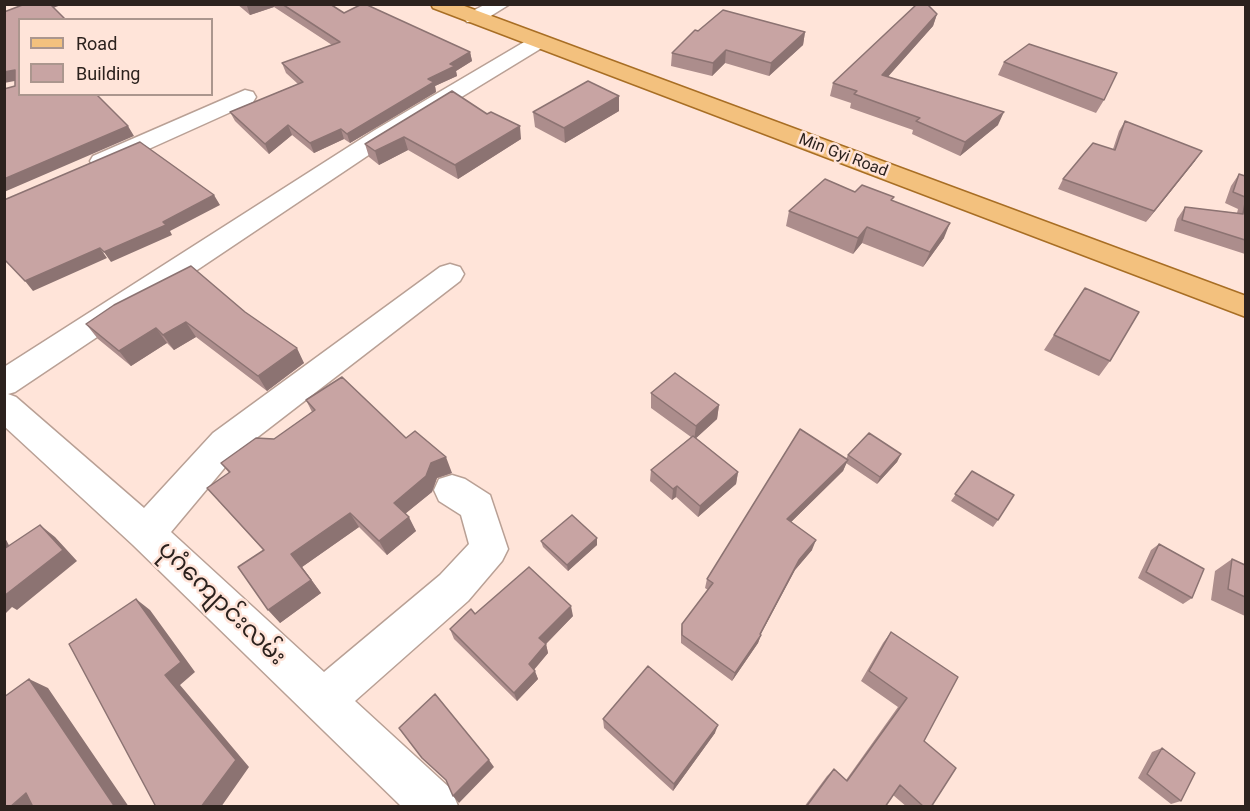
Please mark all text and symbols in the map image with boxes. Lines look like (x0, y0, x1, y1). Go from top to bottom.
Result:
legend (18, 18, 213, 96)
text: Road (76, 33, 117, 54)
text: Building (76, 63, 140, 84)
street label: Min Gyi Road (796, 130, 890, 182)
street label: ပုဂံကျောင်းလမ်း (151, 536, 291, 672)

